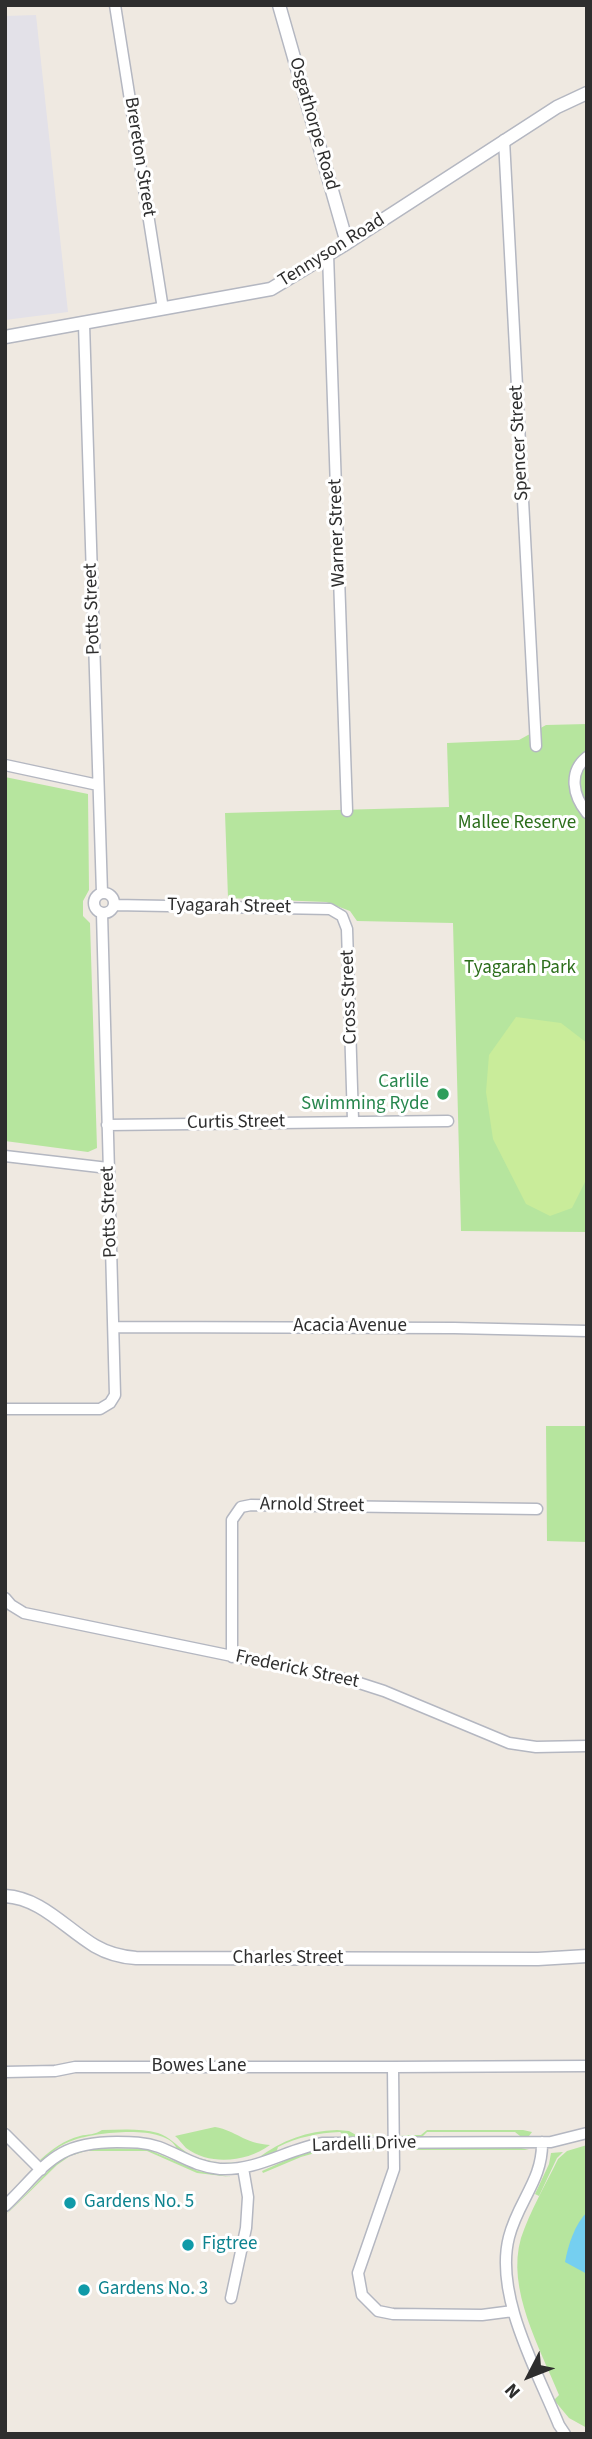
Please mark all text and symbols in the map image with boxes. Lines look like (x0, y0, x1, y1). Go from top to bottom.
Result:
street label: Osgathorpe Road (283, 55, 343, 193)
street label: Brereton Street (118, 96, 160, 218)
street label: Tennyson Road (275, 209, 389, 293)
street label: Spencer Street (506, 384, 534, 502)
street label: Warner Street (325, 478, 351, 588)
street label: Potts Street (80, 563, 106, 655)
park label: Mallee Reserve (458, 813, 576, 835)
street label: Tyagarah Street (167, 895, 291, 919)
street label: Cross Street (337, 949, 363, 1045)
park label: Tyagarah Park (464, 958, 576, 980)
place label: Carlile Swimming Ryde (301, 1072, 429, 1116)
marker: Carlile Swimming Ryde (435, 1086, 451, 1102)
street label: Curtis Street (187, 1111, 285, 1135)
street label: Potts Street (97, 1166, 123, 1258)
street label: Acacia Avenue (293, 1316, 407, 1338)
street label: Arnold Street (260, 1494, 364, 1518)
street label: Frederick Street (233, 1646, 361, 1694)
street label: Charles Street (233, 1948, 343, 1970)
street label: Bowes Lane (152, 2056, 246, 2078)
street label: Lardelli Drive (311, 2132, 417, 2158)
place label: Gardens No. 5 (84, 2192, 194, 2214)
marker: Gardens No. 5 (62, 2195, 78, 2211)
place label: Figtree (202, 2234, 257, 2256)
marker: Figtree (180, 2237, 196, 2253)
place label: Gardens No. 3 (98, 2279, 208, 2301)
marker: Gardens No. 3 (76, 2282, 92, 2298)
north arrow (494, 2341, 564, 2411)
text: N (499, 2377, 527, 2404)

